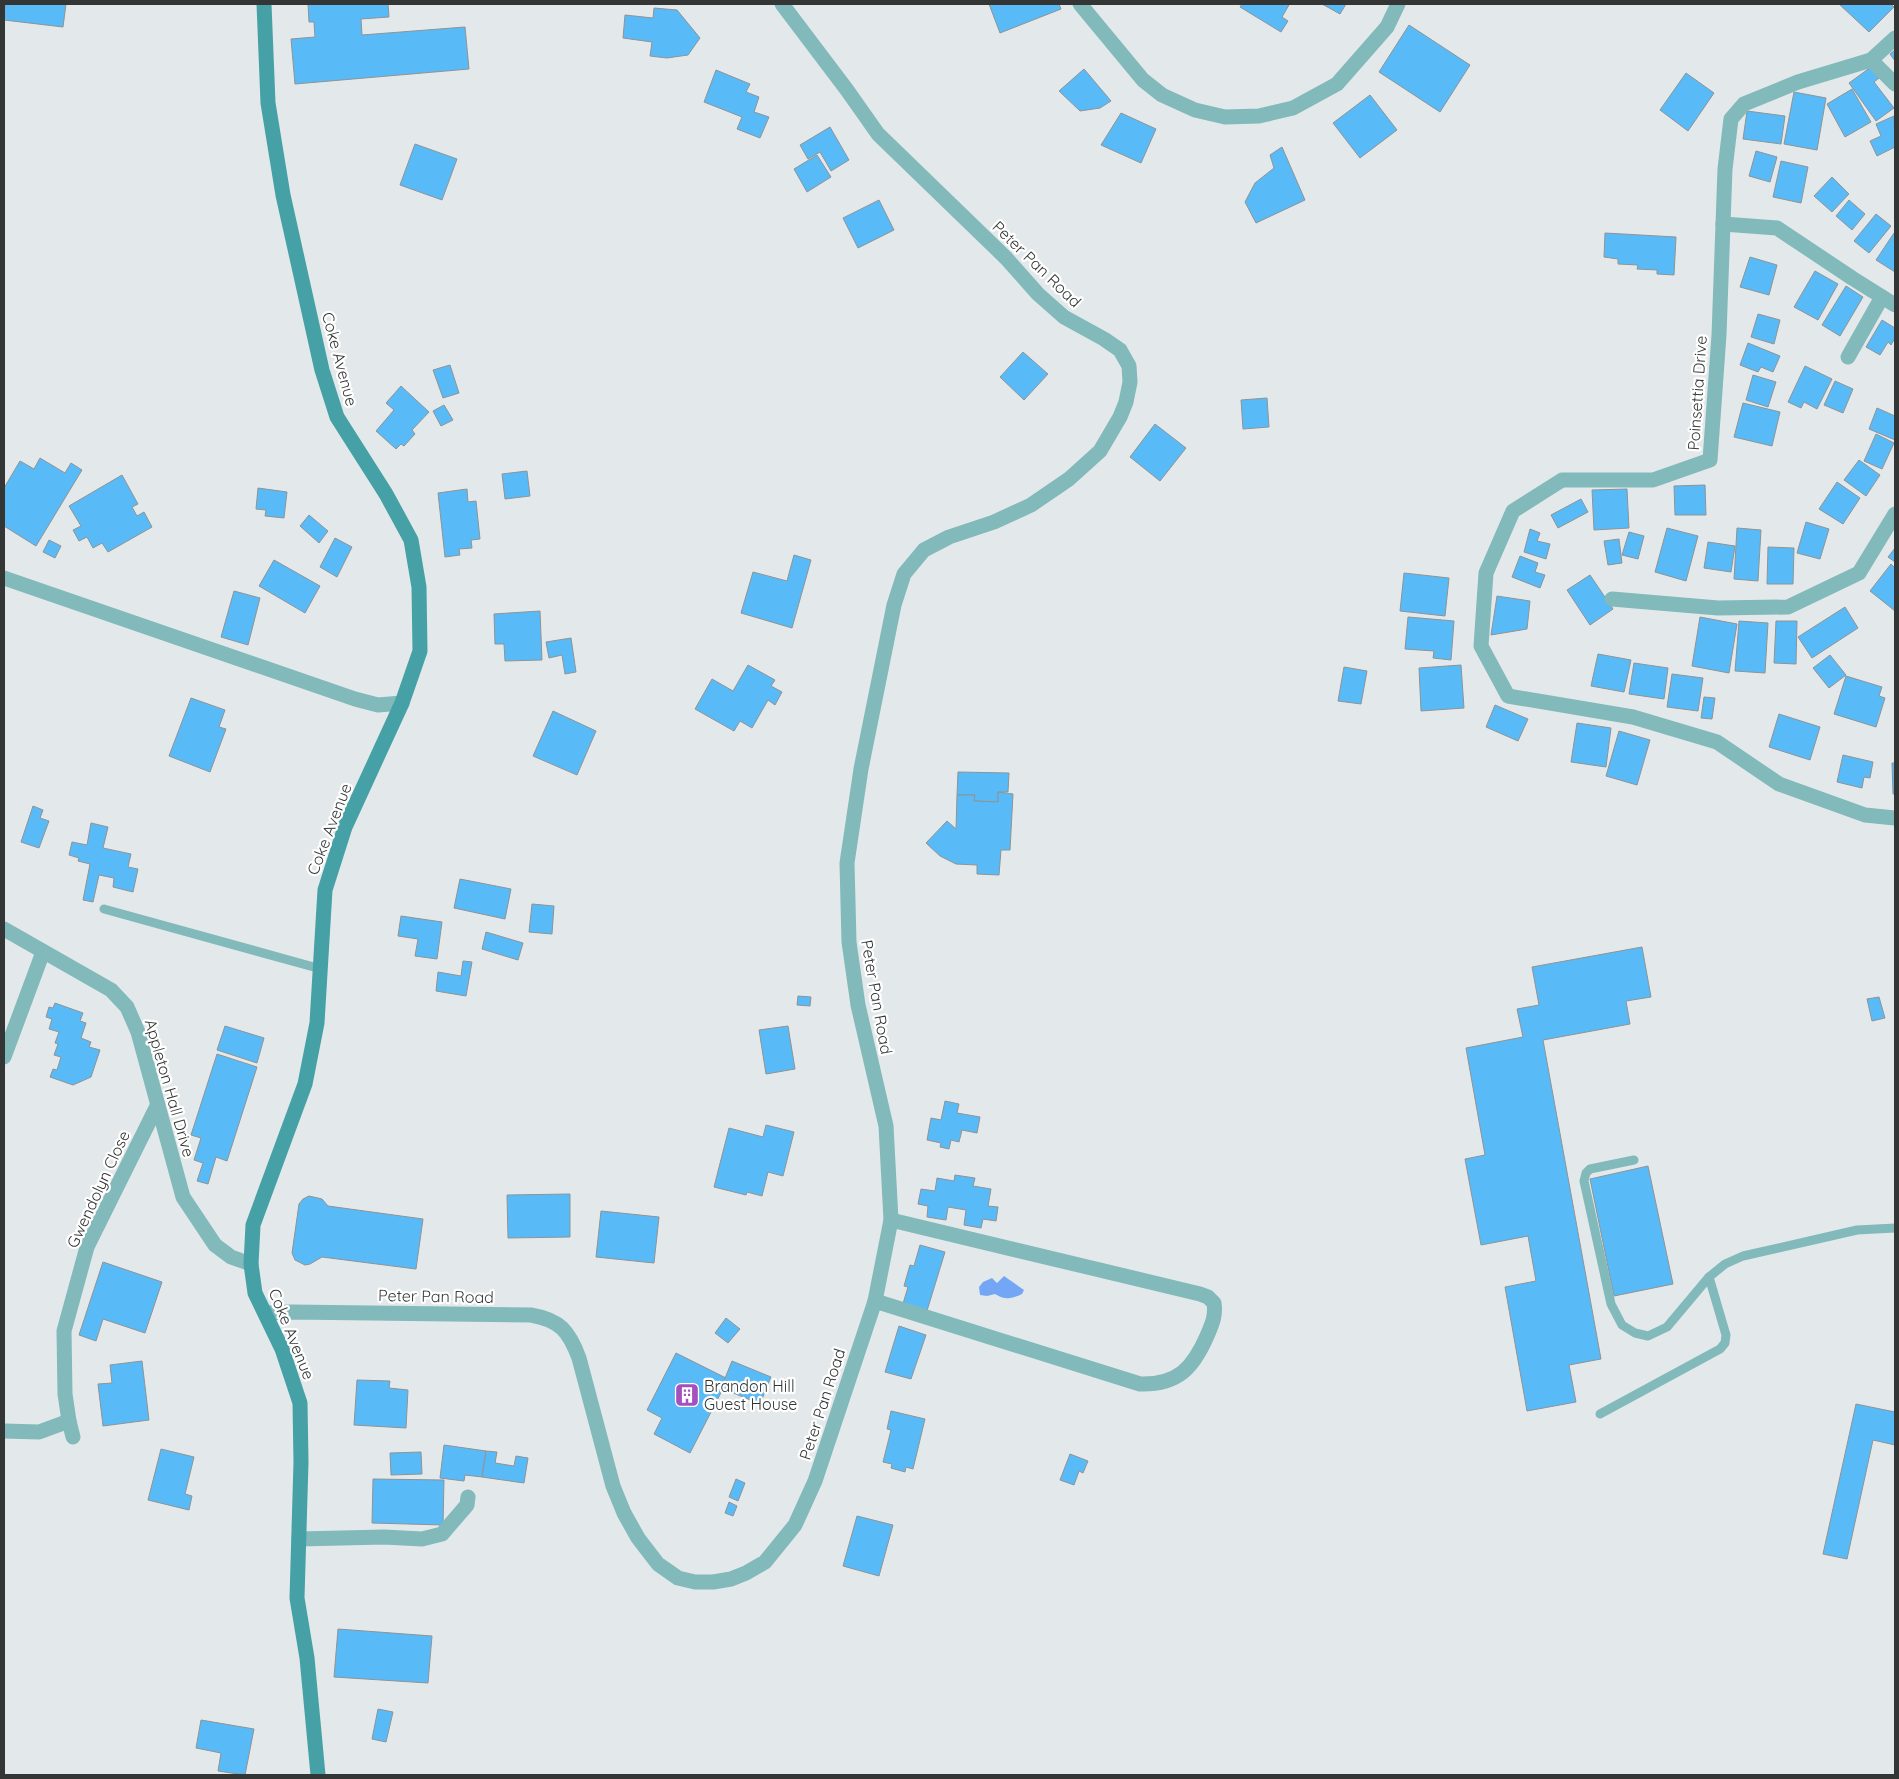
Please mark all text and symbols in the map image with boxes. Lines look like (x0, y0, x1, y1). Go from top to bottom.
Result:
street label: Peter Pan Road (988, 217, 1086, 311)
street label: Coke Avenue (318, 310, 362, 408)
street label: Poinsettia Drive (1683, 335, 1711, 451)
street label: Coke Avenue (302, 780, 356, 878)
street label: Peter Pan Road (857, 938, 897, 1056)
street label: Appleton Hall Drive (141, 1017, 199, 1159)
street label: Gwendolyn Close (62, 1127, 134, 1251)
street label: Peter Pan Road (378, 1285, 494, 1307)
street label: Coke Avenue (265, 1286, 319, 1382)
street label: Peter Pan Road (795, 1346, 849, 1462)
place label: Brandon Hill Guest House (704, 1376, 797, 1414)
building icon: Brandon Hill Guest House (674, 1382, 700, 1408)

